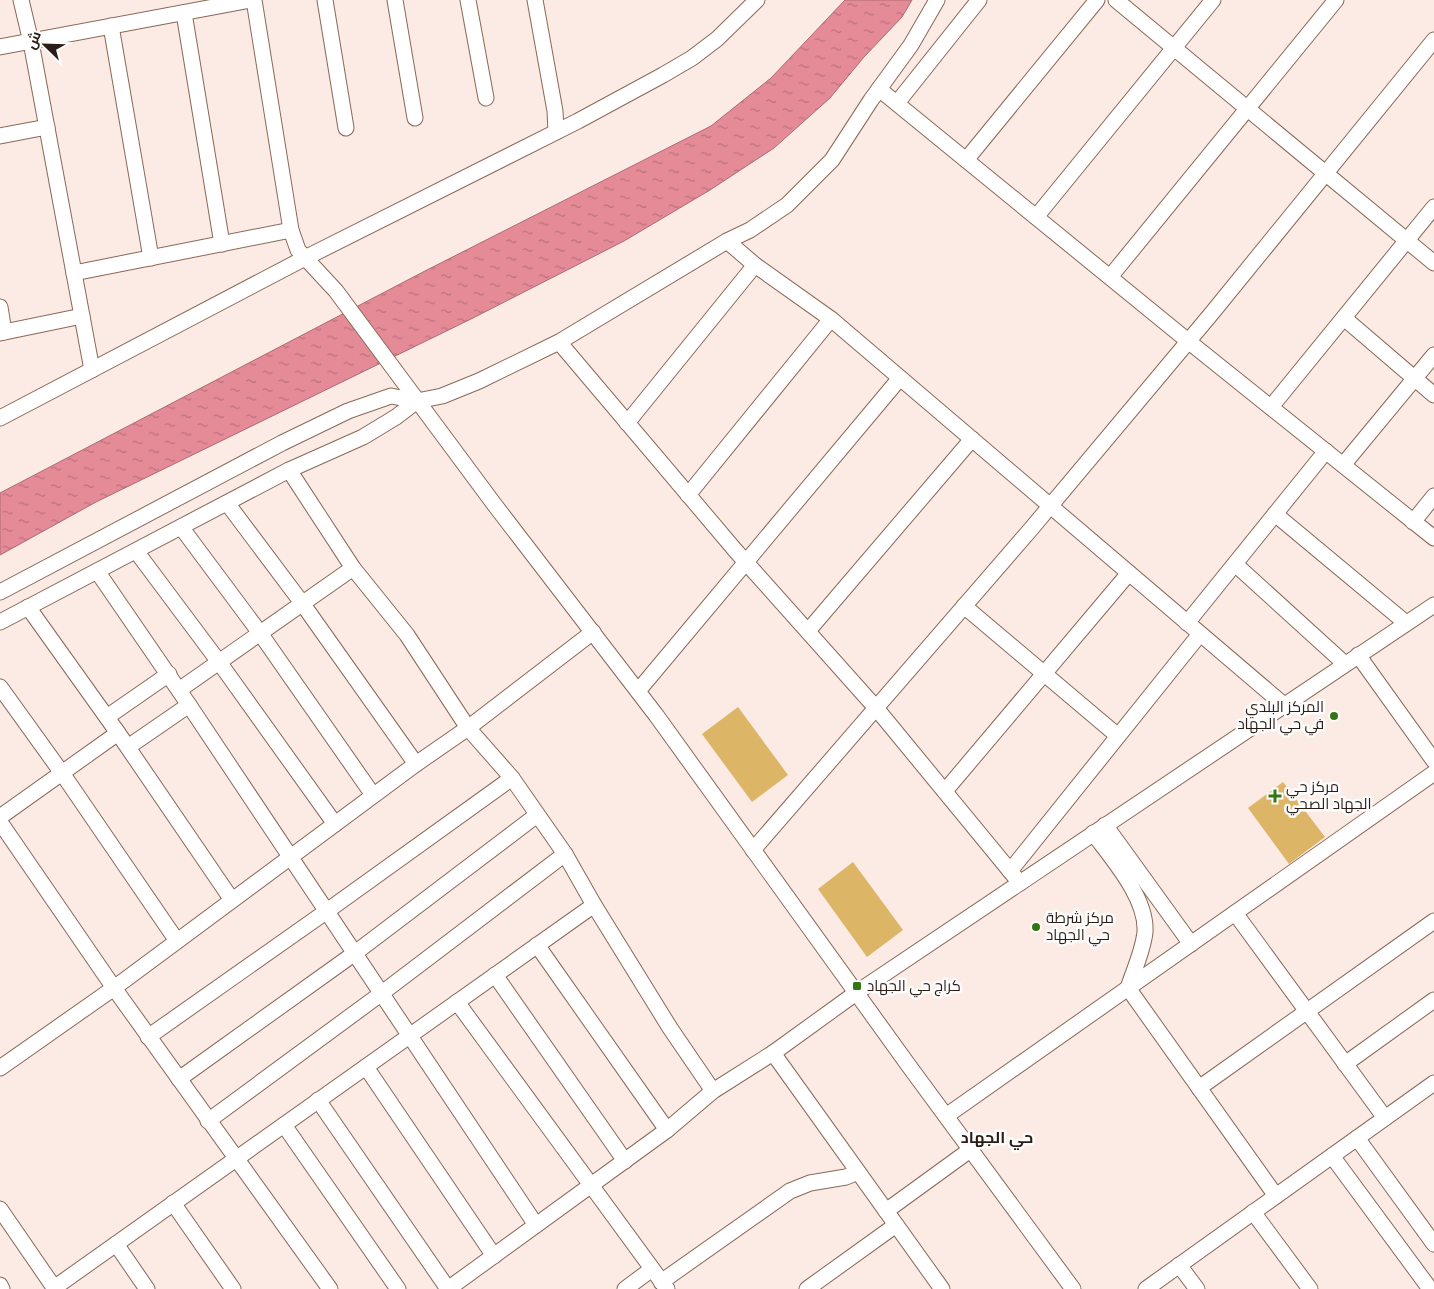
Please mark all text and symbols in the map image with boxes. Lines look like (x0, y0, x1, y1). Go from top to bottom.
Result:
north arrow (20, 20, 70, 70)
text: ش (22, 28, 45, 52)
place label: المركز البلدي في حي الجهاد (1237, 698, 1324, 736)
marker: المركز البلدي في حي الجهاد (1328, 710, 1340, 722)
place label: مركز حي الجهاد الصحي (1286, 778, 1371, 816)
marker: مركز حي الجهاد الصحي (1268, 789, 1282, 803)
place label: مركز شرطة حي الجهاد (1046, 909, 1114, 947)
marker: مركز شرطة حي الجهاد (1030, 921, 1042, 933)
place label: كراج حي الجهاد (867, 977, 961, 998)
marker: كراج حي الجهاد (851, 980, 863, 992)
district label: حي الجهاد (961, 1128, 1033, 1150)

